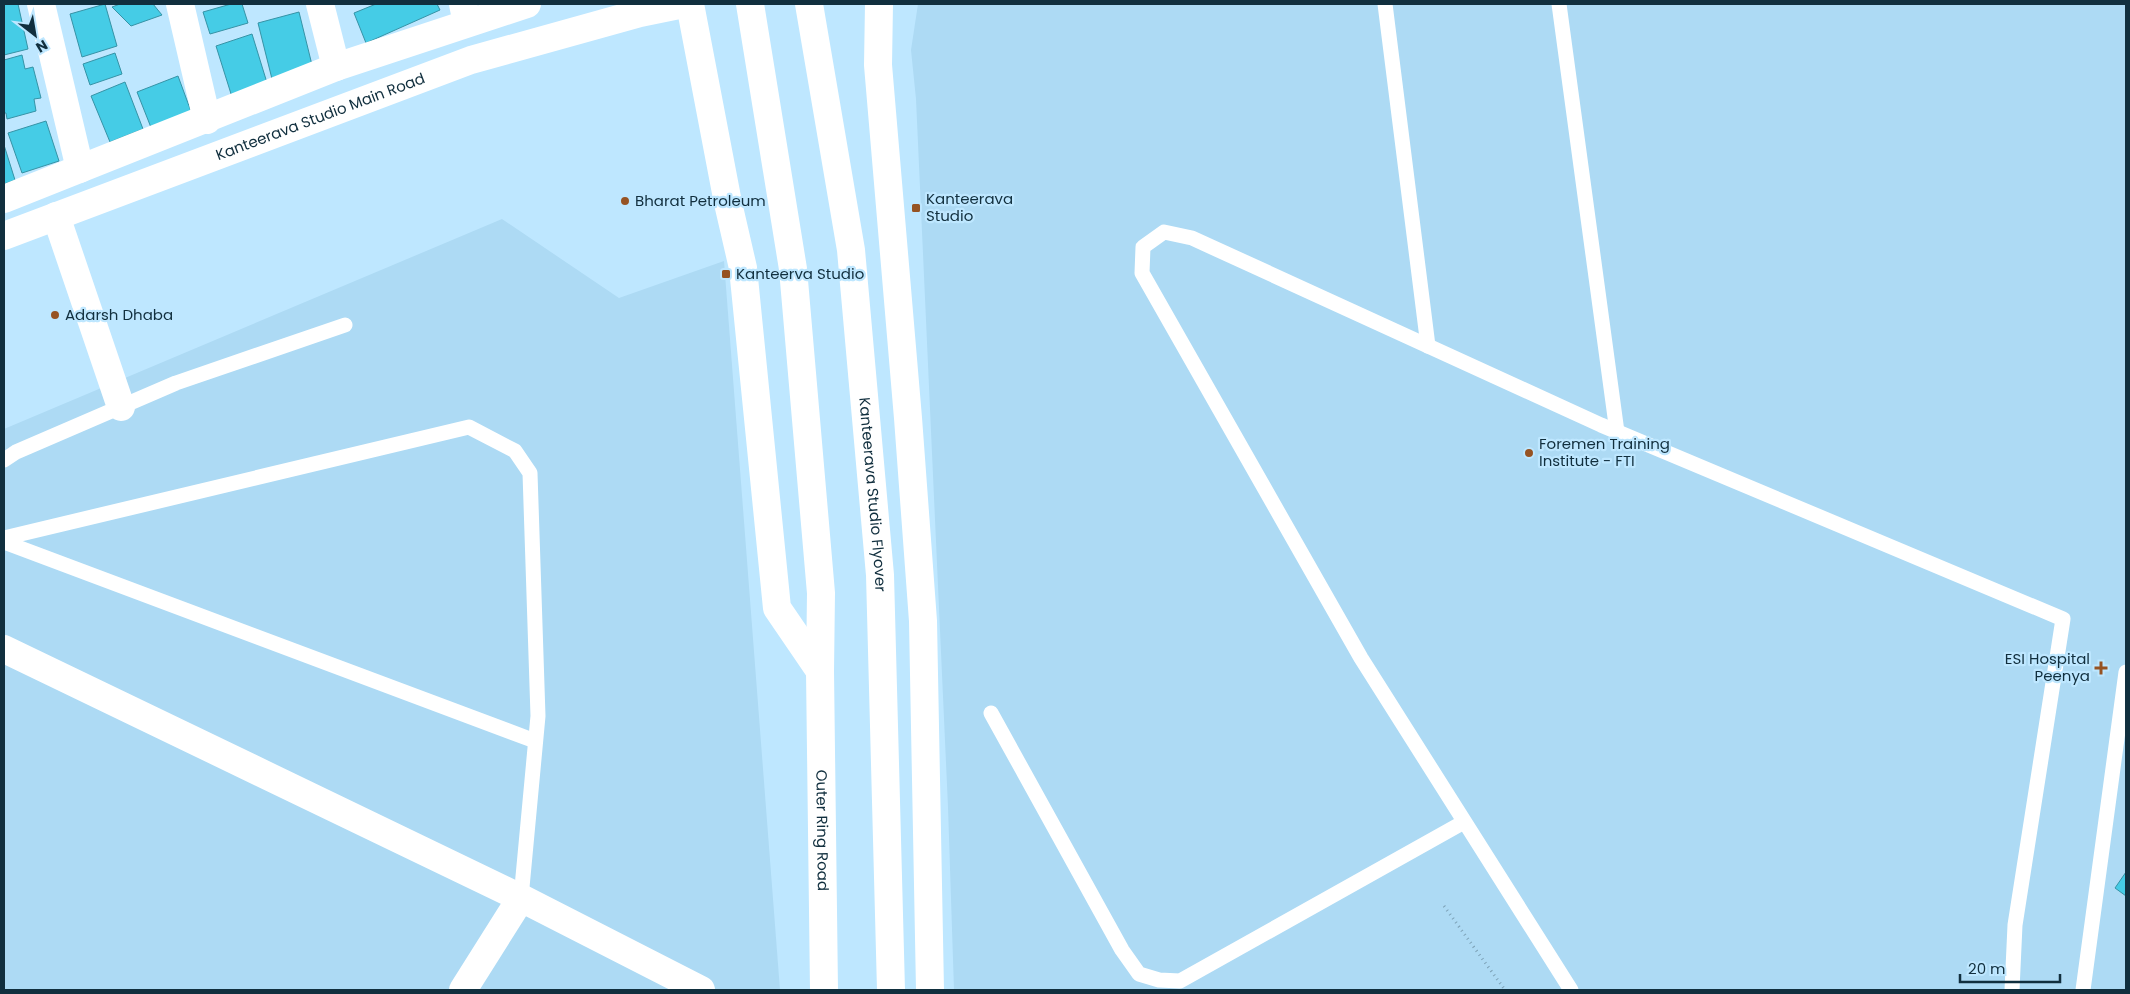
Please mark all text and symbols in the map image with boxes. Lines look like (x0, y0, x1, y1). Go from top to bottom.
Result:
north arrow (10, 10, 60, 60)
text: N (32, 35, 51, 57)
street label: Kanteerava Studio Main Road (213, 67, 428, 165)
place label: Kanteerava Studio (926, 188, 1013, 226)
place label: Bharat Petroleum (635, 190, 766, 211)
marker: Bharat Petroleum (619, 195, 631, 207)
marker: Kanteerava Studio (910, 202, 922, 214)
place label: Kanteerva Studio (736, 263, 864, 284)
marker: Kanteerva Studio (720, 268, 732, 280)
place label: Adarsh Dhaba (65, 304, 173, 325)
marker: Adarsh Dhaba (49, 309, 61, 321)
street label: Kanteerava Studio Flyover (854, 396, 891, 592)
place label: Foremen Training Institute - FTI (1539, 433, 1670, 471)
marker: Foremen Training Institute - FTI (1523, 447, 1535, 459)
place label: ESI Hospital Peenya (2005, 648, 2090, 686)
marker: ESI Hospital Peenya (2094, 661, 2108, 675)
street label: Outer Ring Road (811, 769, 834, 891)
scale bar (1960, 952, 2060, 984)
text: 20 m (1968, 958, 2006, 979)

